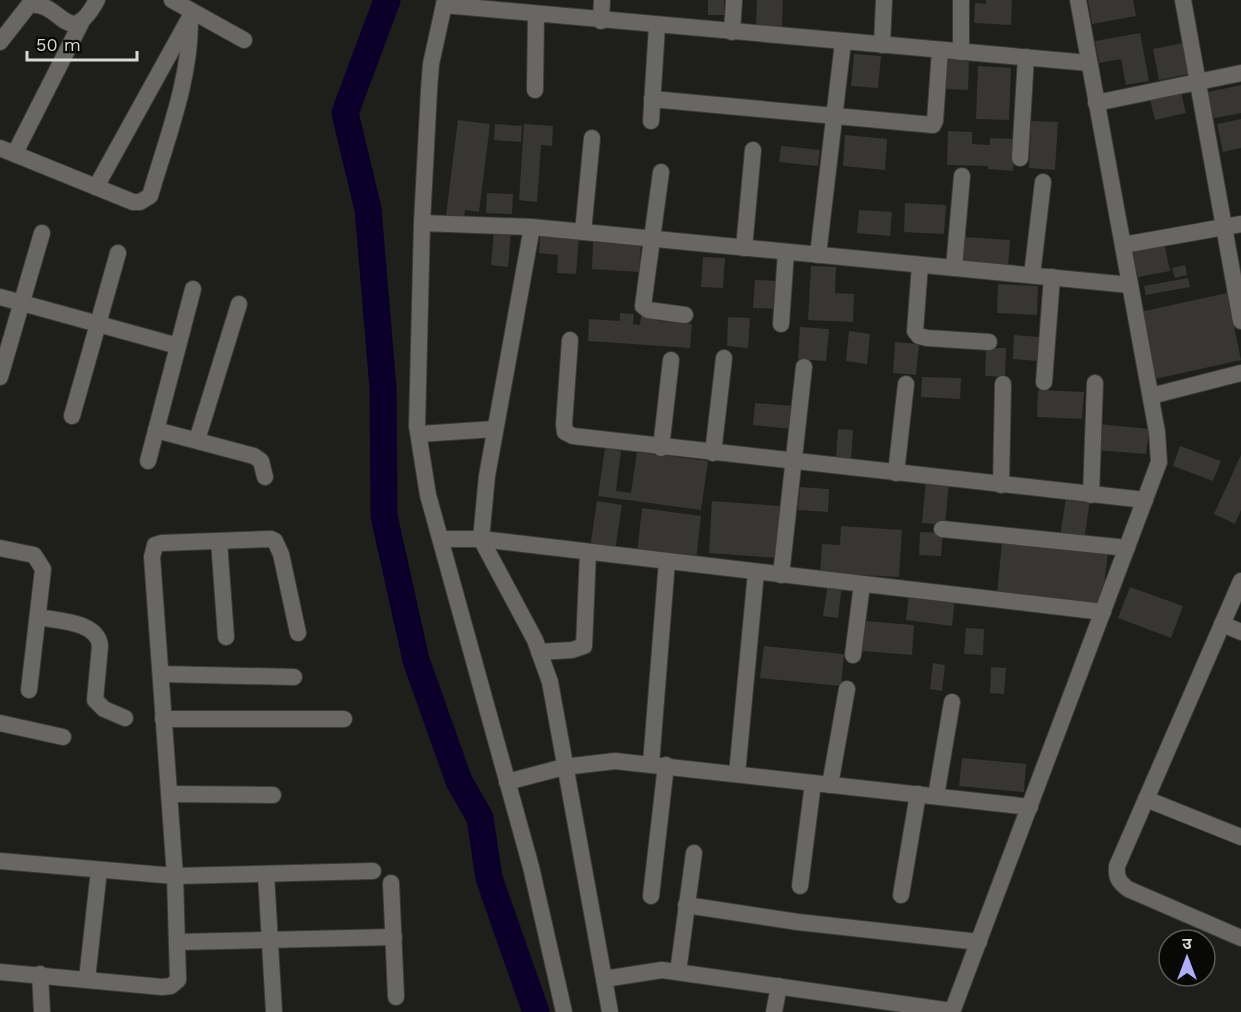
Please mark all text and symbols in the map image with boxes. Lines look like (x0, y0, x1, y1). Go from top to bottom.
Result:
scale bar (27, 24, 136, 62)
text: 50 m (36, 34, 81, 55)
north arrow (1157, 928, 1217, 988)
text: उ (1182, 934, 1192, 953)

